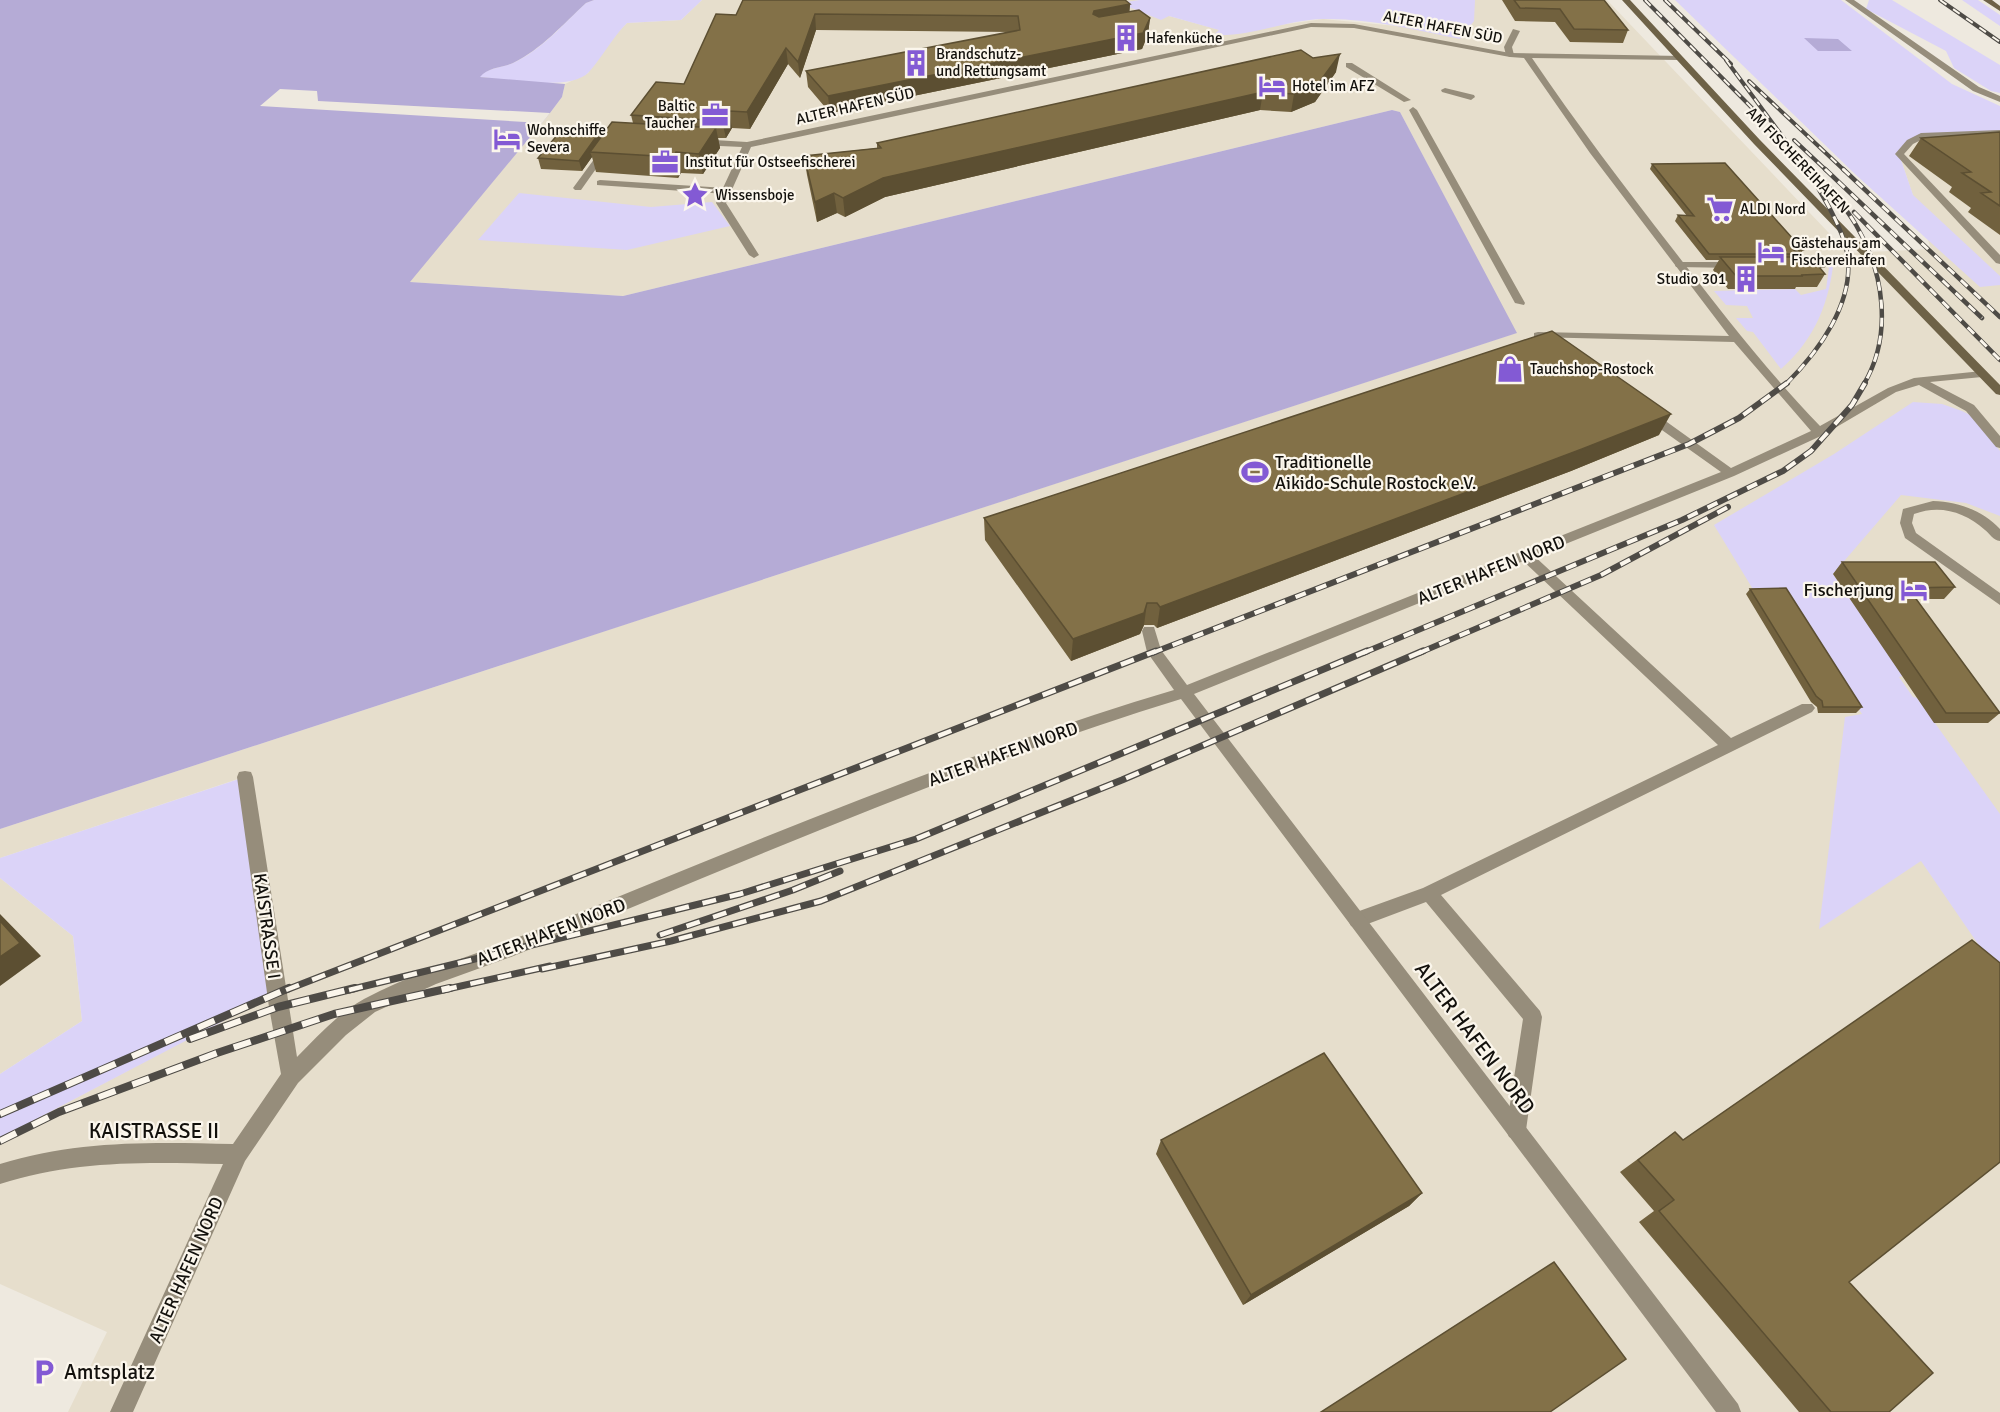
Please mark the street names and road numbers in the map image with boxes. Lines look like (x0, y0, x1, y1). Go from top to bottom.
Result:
street label: ALTER HAFEN SÜD (1382, 7, 1504, 47)
street label: ALTER HAFEN SÜD (794, 84, 916, 128)
street label: AM FISCHEREIHAFEN (1743, 103, 1853, 217)
street label: ALTER HAFEN NORD (1414, 530, 1568, 610)
street label: ALTER HAFEN NORD (925, 717, 1081, 791)
street label: KAISTRASSE I (249, 872, 285, 980)
street label: ALTER HAFEN NORD (473, 893, 629, 971)
street label: ALTER HAFEN NORD (1409, 957, 1541, 1119)
street label: KAISTRASSE II (89, 1118, 219, 1144)
street label: ALTER HAFEN NORD (144, 1193, 228, 1347)

